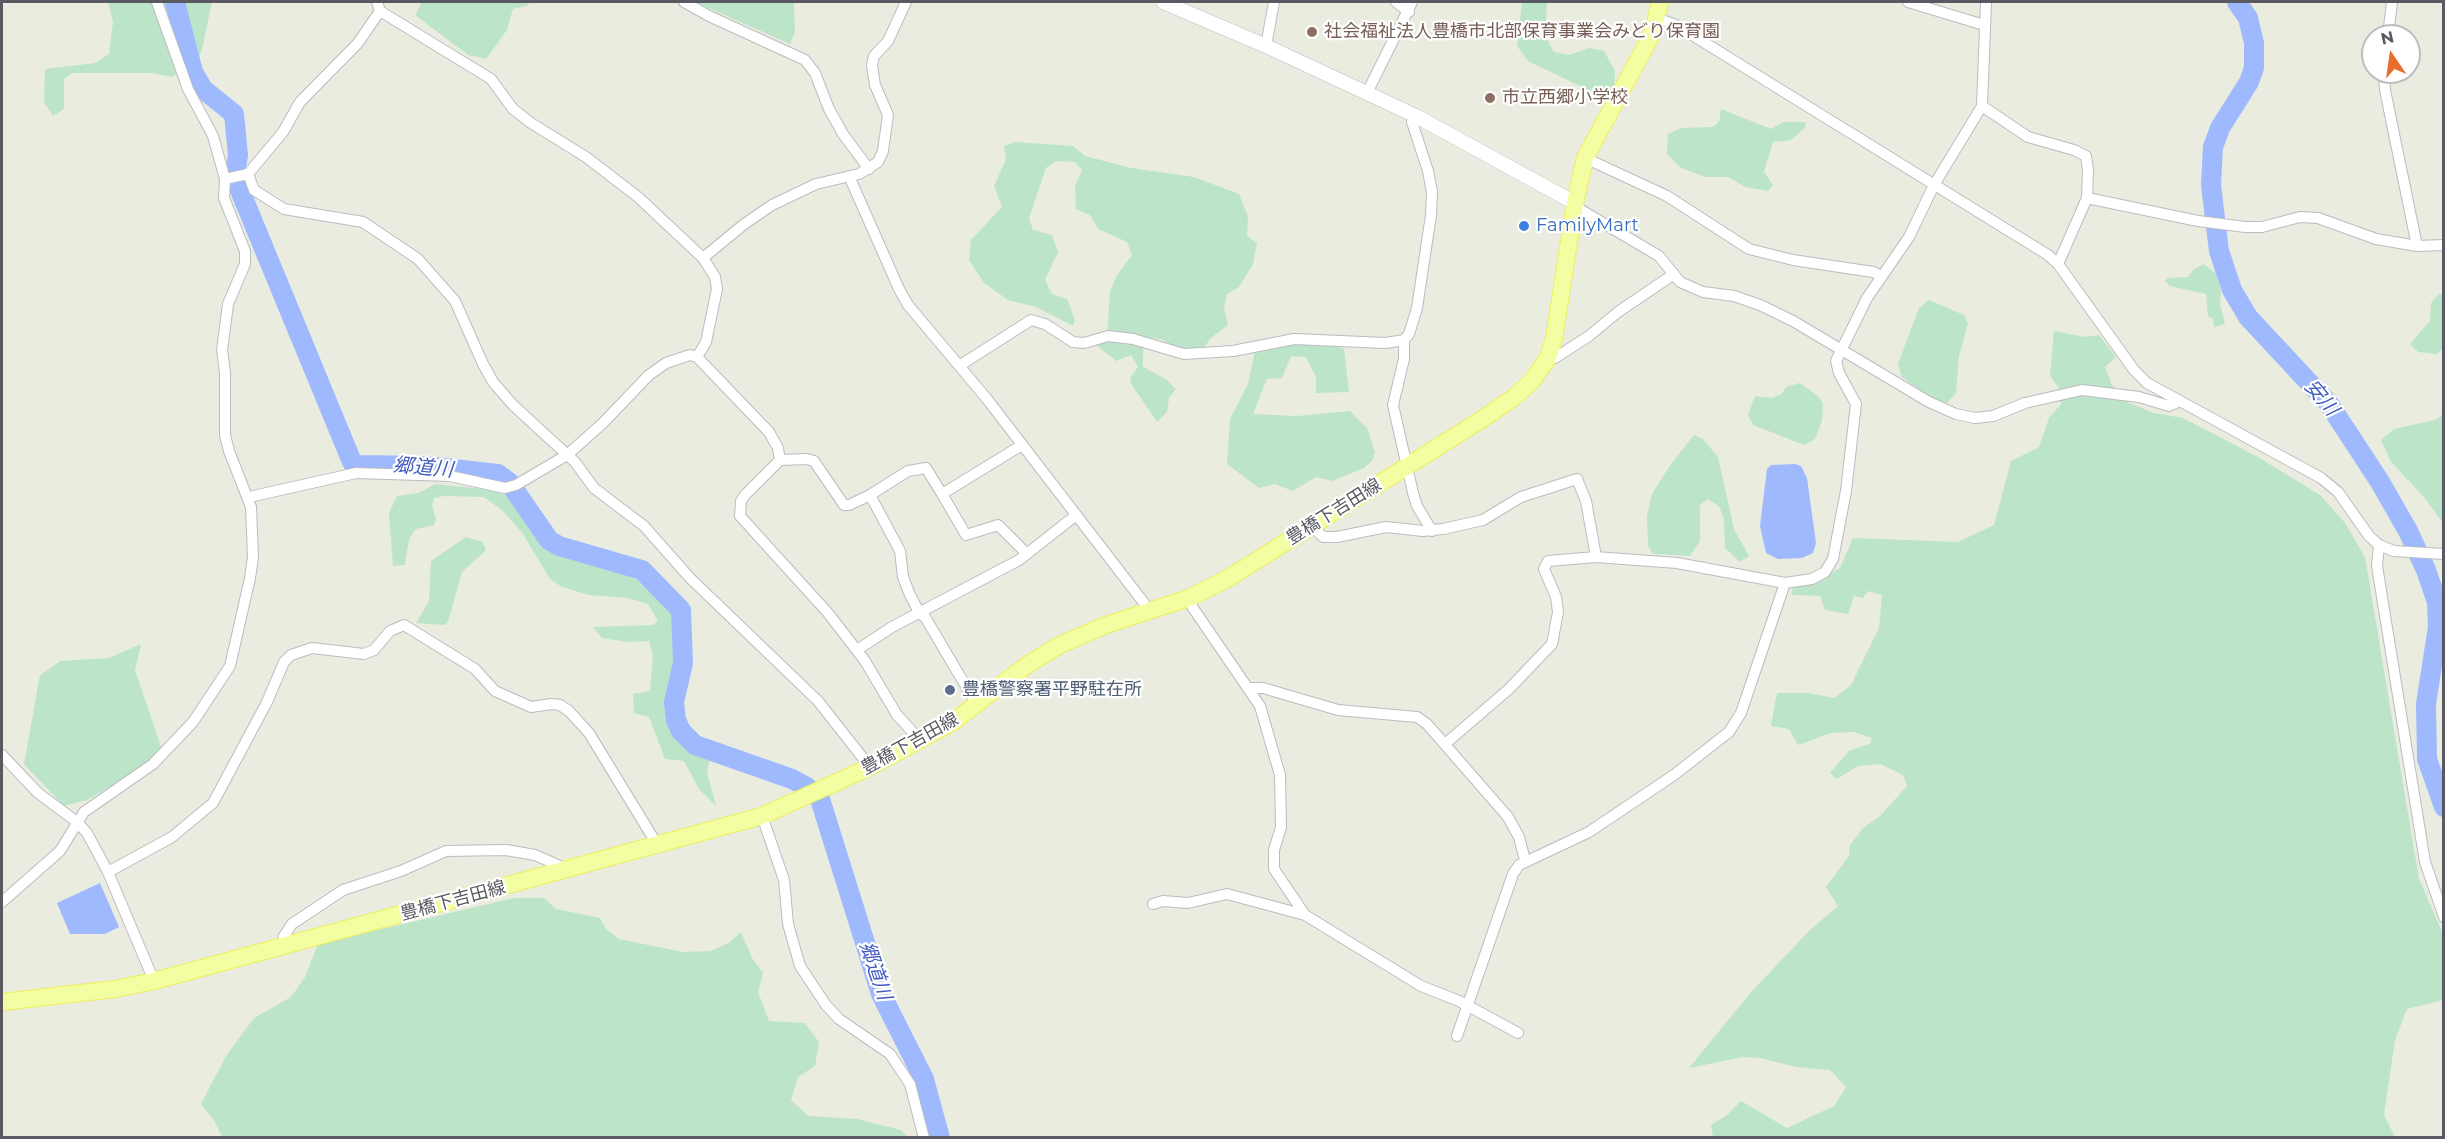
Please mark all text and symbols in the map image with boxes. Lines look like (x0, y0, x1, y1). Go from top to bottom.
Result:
place label: 社会福祉法人豊橋市北部保育事業会みどり保育園 (1324, 21, 1720, 43)
north arrow (2361, 24, 2421, 84)
marker: 社会福祉法人豊橋市北部保育事業会みどり保育園 (1305, 25, 1319, 39)
text: N (2379, 27, 2396, 49)
place label: 市立西郷小学校 (1502, 87, 1628, 109)
marker: 市立西郷小学校 (1483, 91, 1497, 105)
place label: FamilyMart (1536, 215, 1639, 237)
marker: FamilyMart (1517, 219, 1531, 233)
water label: 安川 (2299, 375, 2343, 421)
water label: 郷道川 (392, 453, 454, 483)
street label: 豊橋下吉田線 (1282, 474, 1386, 550)
place label: 豊橋警察署平野駐在所 (962, 679, 1142, 701)
marker: 豊橋警察署平野駐在所 (943, 683, 957, 697)
street label: 豊橋下吉田線 (858, 708, 962, 780)
street label: 豊橋下吉田線 (398, 877, 508, 925)
water label: 郷道川 (854, 939, 896, 1003)

